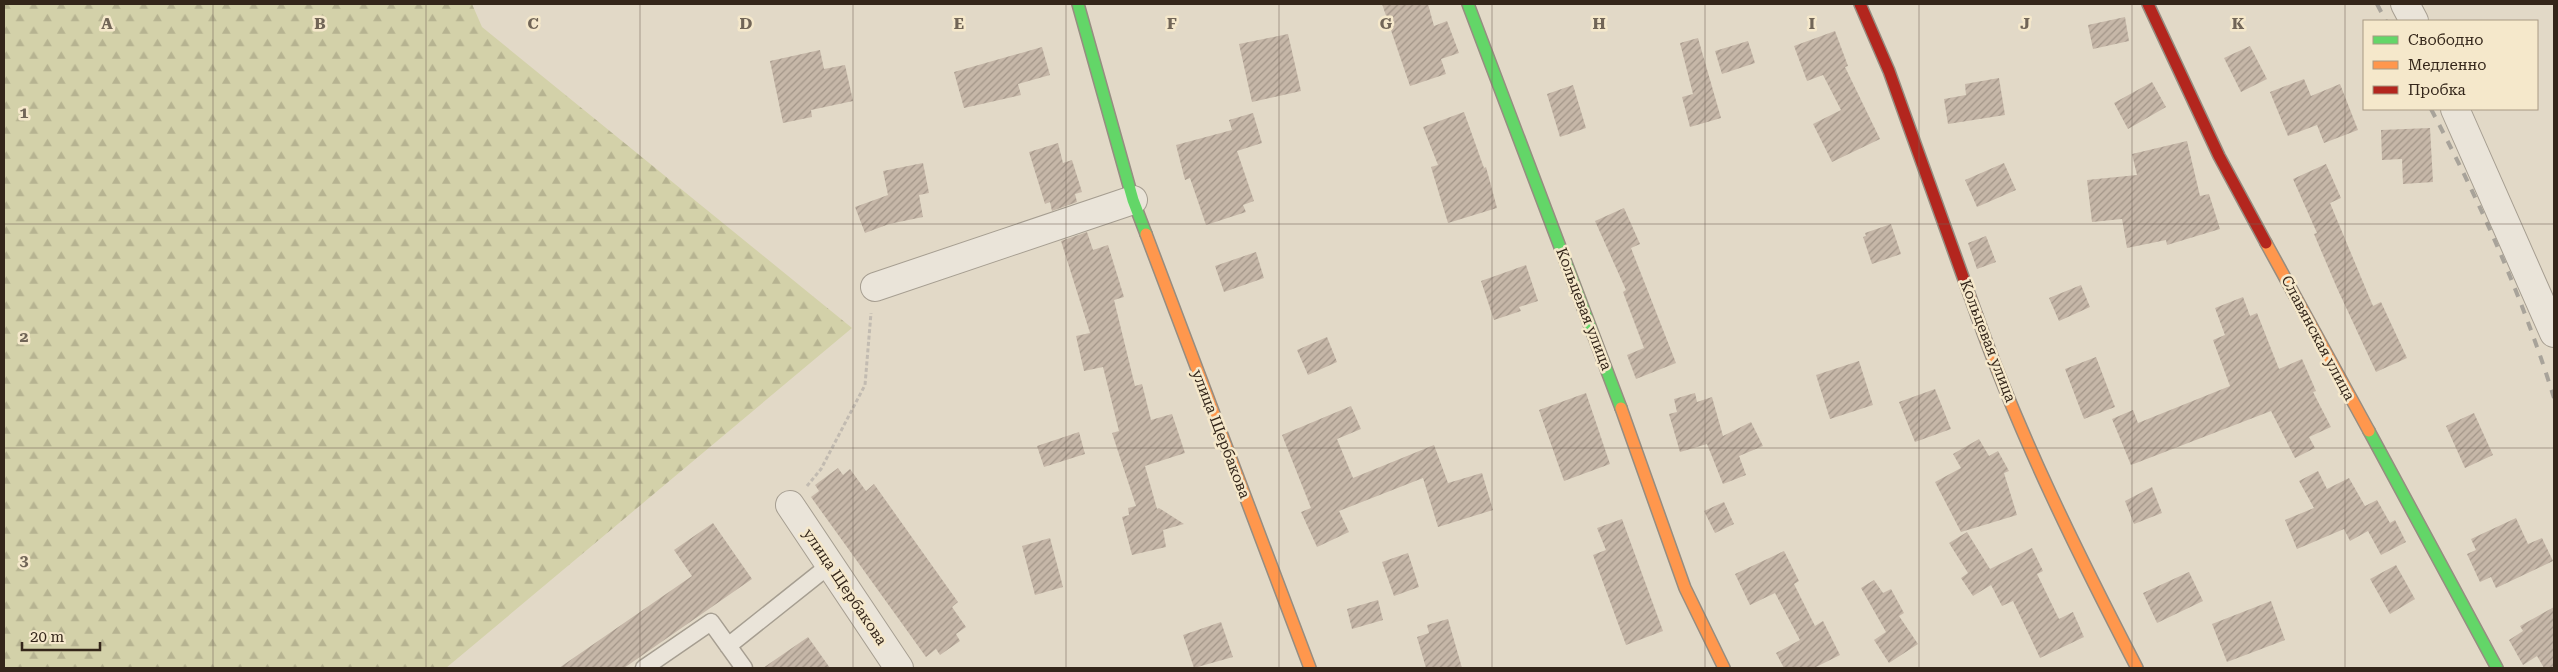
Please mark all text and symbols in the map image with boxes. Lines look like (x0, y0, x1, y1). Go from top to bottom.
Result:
text: A (101, 14, 113, 33)
text: B (314, 14, 326, 33)
text: C (527, 14, 539, 33)
text: D (740, 14, 753, 33)
text: E (954, 14, 964, 33)
text: F (1167, 14, 1177, 33)
text: G (1380, 14, 1393, 33)
text: H (1592, 14, 1606, 33)
text: I (1809, 14, 1815, 33)
text: J (2020, 14, 2030, 33)
text: K (2232, 14, 2245, 33)
legend (2363, 20, 2538, 110)
text: Свободно (2408, 31, 2483, 49)
text: Медленно (2408, 56, 2487, 74)
text: Пробка (2408, 81, 2466, 99)
text: 1 (20, 103, 29, 122)
street label: Кольцевая улица (1552, 245, 1616, 373)
street label: Славянская улица (2277, 272, 2359, 404)
street label: Кольцевая улица (1956, 277, 2020, 405)
text: 2 (20, 327, 29, 346)
street label: улица Щербакова (1188, 367, 1254, 501)
street label: улица Щербакова (799, 525, 891, 649)
text: 3 (20, 551, 29, 570)
scale bar (22, 620, 100, 652)
text: 20 m (30, 628, 65, 646)

